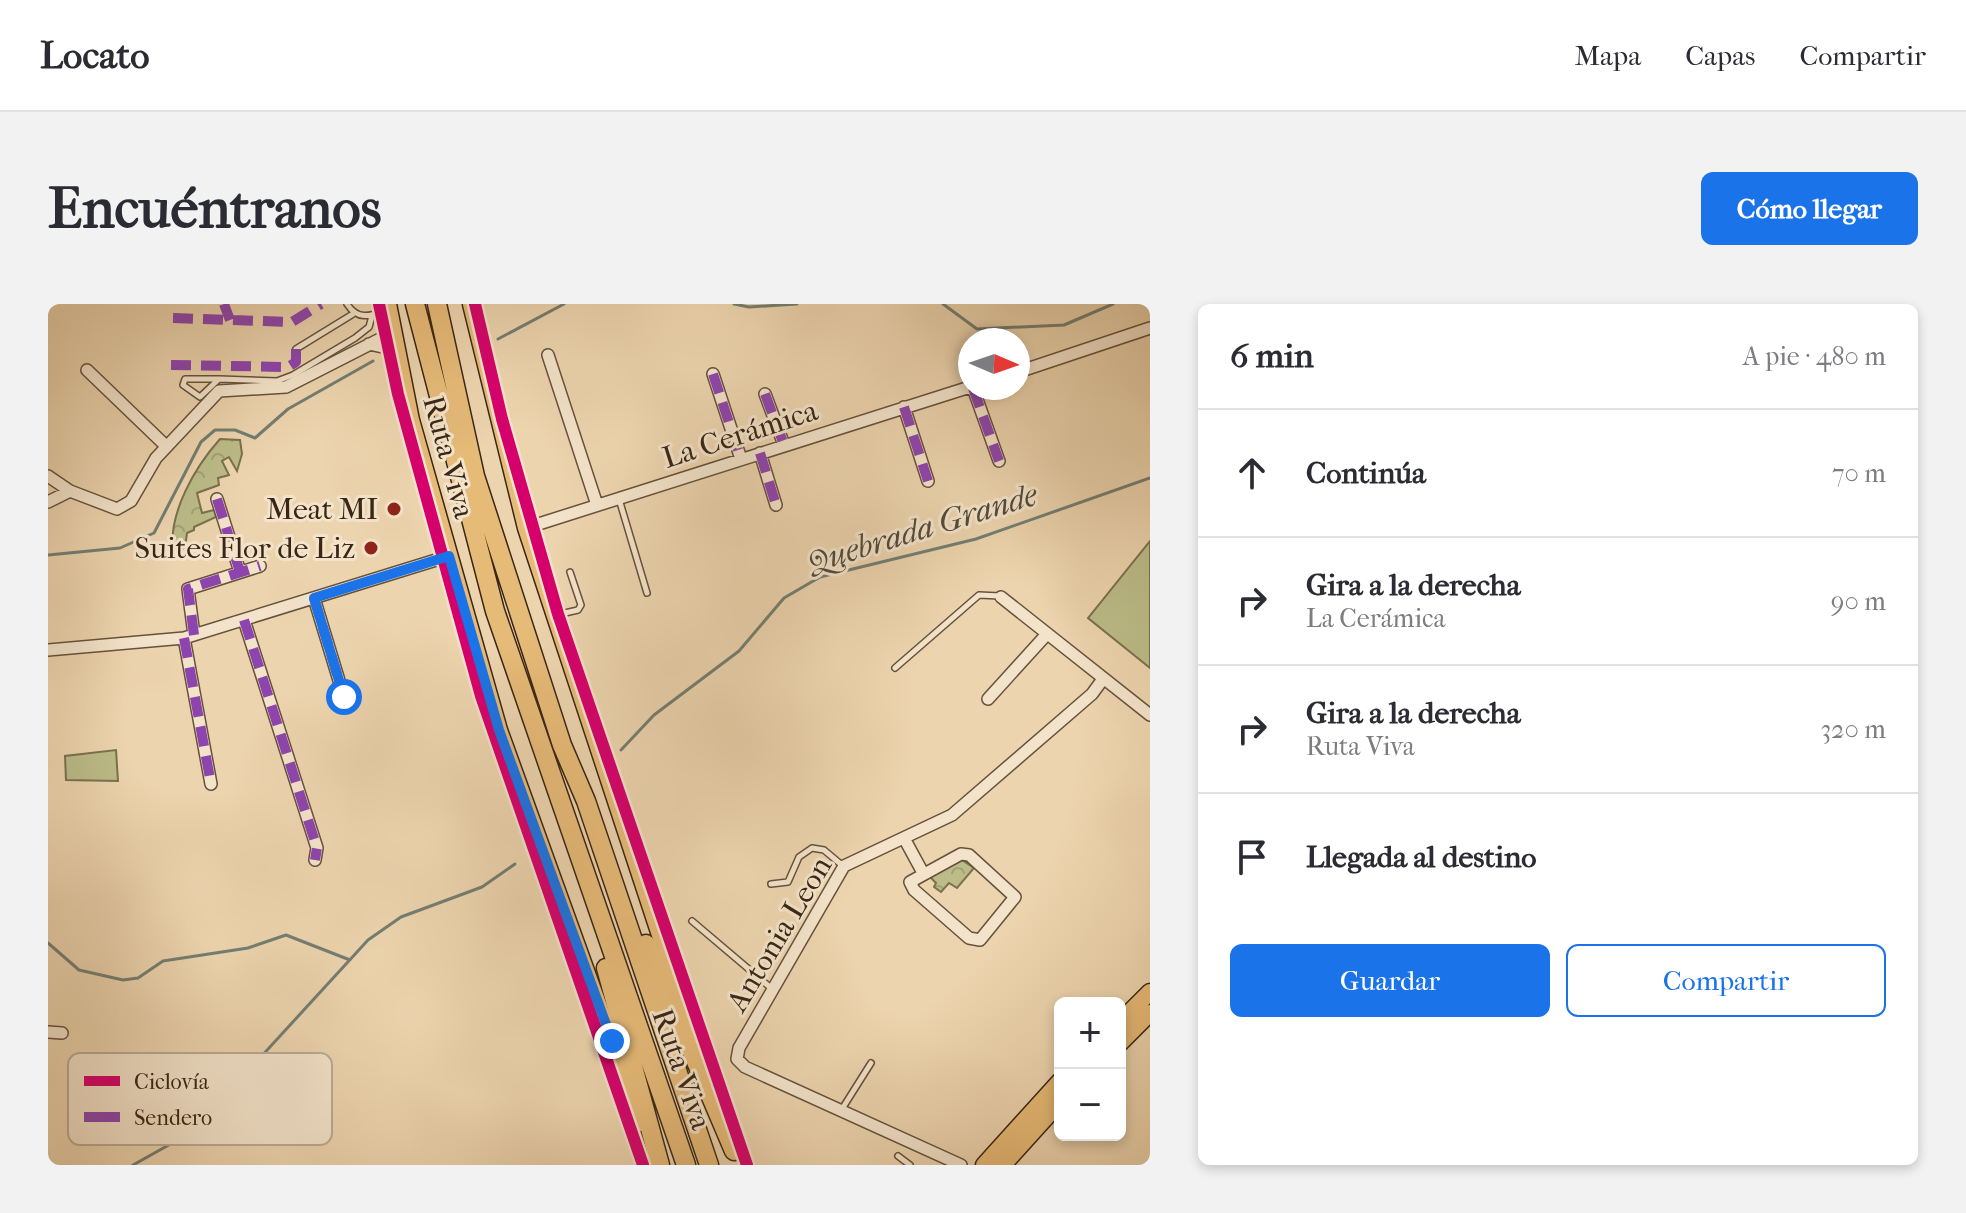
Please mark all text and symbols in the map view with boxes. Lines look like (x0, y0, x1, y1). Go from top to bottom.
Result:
text: Locato (40, 33, 150, 78)
text: Mapa (1574, 39, 1641, 72)
text: Capas (1685, 39, 1755, 72)
text: Compartir (1799, 39, 1926, 72)
button: Cómo llegar (1701, 172, 1918, 245)
text: Encuéntranos (48, 176, 381, 241)
north arrow (958, 328, 1030, 400)
text: 6 min (1230, 336, 1314, 376)
text: A pie · 480 m (1743, 341, 1886, 372)
street label: Ruta Viva (415, 392, 482, 523)
street label: La Cerámica (658, 393, 823, 476)
icon: ahead (1230, 451, 1274, 495)
text: Continúa (1306, 456, 1426, 491)
text: 70 m (1832, 458, 1886, 489)
water label: Quebrada Grande (802, 476, 1043, 582)
place label: Meat MI (266, 492, 378, 527)
marker: Meat MI (385, 500, 403, 518)
place label: Suites Flor de Liz (135, 531, 355, 566)
marker: Suites Flor de Liz (362, 539, 380, 557)
text: Gira a la derecha (1306, 568, 1521, 603)
icon: right (1230, 579, 1274, 623)
text: 90 m (1831, 586, 1886, 617)
text: La Cerámica (1306, 603, 1445, 634)
route start (326, 679, 362, 715)
text: Gira a la derecha (1306, 696, 1521, 731)
icon: right (1230, 707, 1274, 751)
text: 320 m (1820, 714, 1886, 745)
text: Ruta Viva (1306, 731, 1415, 762)
icon: arrive (1230, 835, 1274, 879)
text: Llegada al destino (1306, 840, 1536, 875)
street label: Antonia Leon (719, 850, 840, 1019)
button: Guardar (1230, 944, 1550, 1017)
button: Compartir (1566, 944, 1886, 1017)
map controls (1054, 997, 1126, 1141)
button: + (1054, 997, 1126, 1069)
street label: Ruta Viva (645, 1004, 719, 1135)
route end (594, 1023, 630, 1059)
legend (68, 1053, 332, 1145)
text: Ciclovía (134, 1069, 210, 1095)
button: − (1054, 1069, 1126, 1141)
text: Sendero (134, 1105, 212, 1131)

